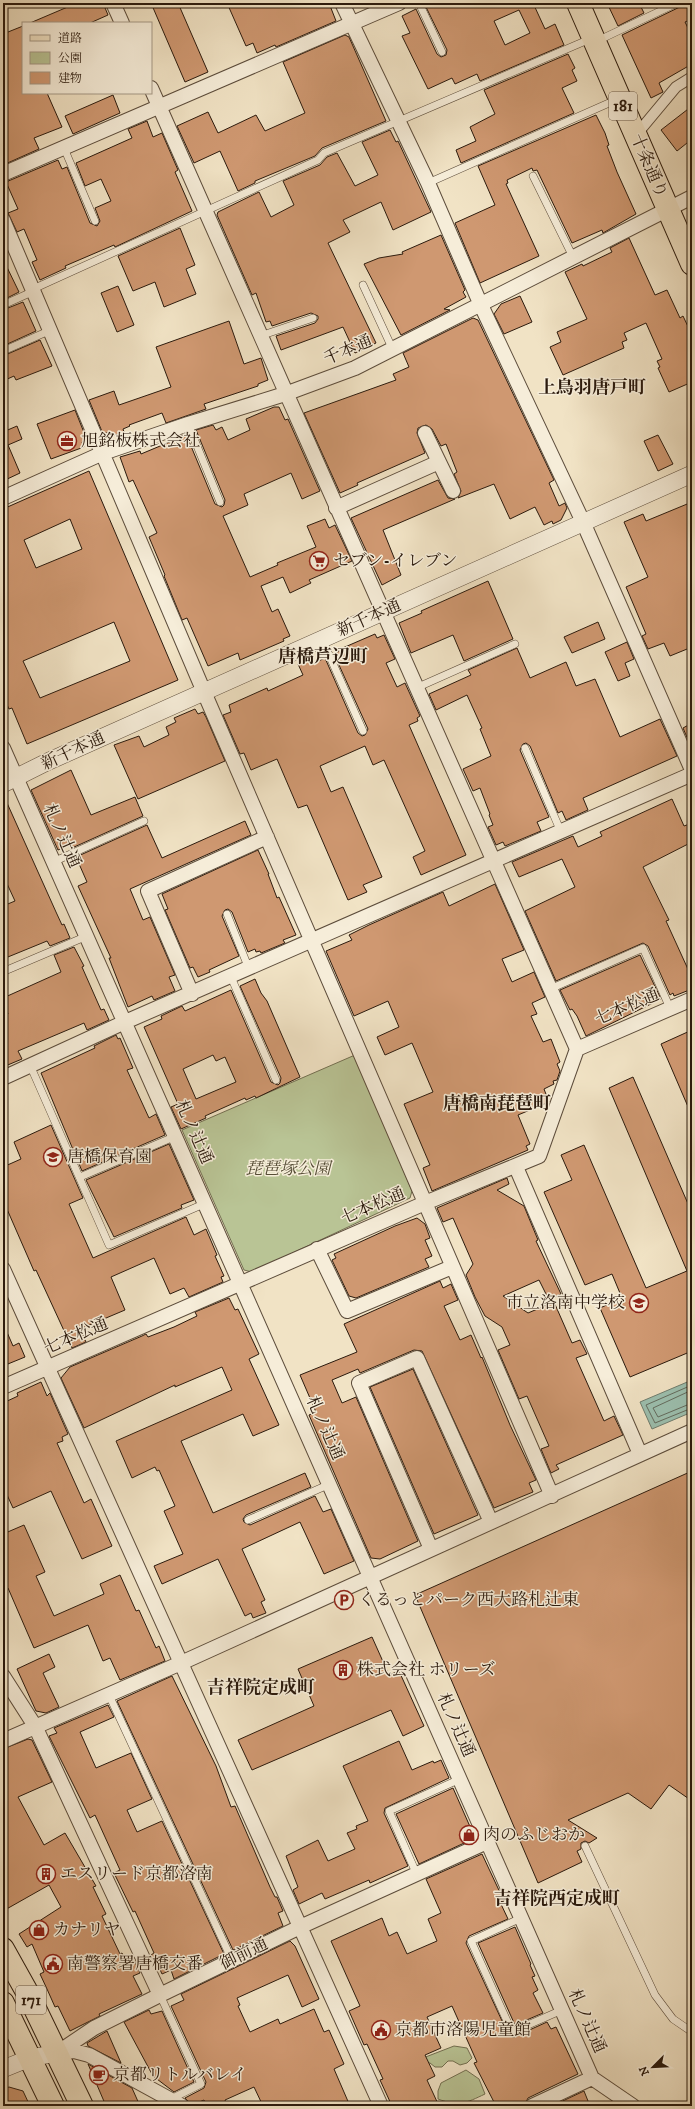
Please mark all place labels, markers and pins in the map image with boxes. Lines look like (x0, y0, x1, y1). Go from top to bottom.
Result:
office icon: 旭銘板株式会社 (56, 430, 78, 452)
place label: 旭銘板株式会社 (81, 430, 200, 452)
supermarket icon: セブン-イレブン (308, 550, 330, 572)
place label: セブン-イレブン (333, 550, 458, 572)
school or university icon: 唐橋保育園 (42, 1146, 64, 1168)
place label: 唐橋保育園 (67, 1146, 152, 1168)
place label: 市立洛南中学校 (506, 1292, 625, 1314)
school or university icon: 市立洛南中学校 (628, 1292, 650, 1314)
parking icon: くるっとパーク西大路札辻東 (333, 1589, 355, 1611)
place label: くるっとパーク西大路札辻東 (358, 1589, 579, 1611)
building icon: 株式会社 ホリーズ (332, 1659, 354, 1681)
place label: 株式会社 ホリーズ (357, 1659, 496, 1681)
shop icon: 肉のふじおか (458, 1824, 480, 1846)
place label: 肉のふじおか (483, 1824, 585, 1846)
building icon: エスリード京都洛南 (35, 1863, 57, 1885)
place label: エスリード京都洛南 (60, 1863, 213, 1885)
shop icon: カナリヤ (28, 1919, 50, 1941)
place label: カナリヤ (53, 1919, 121, 1941)
public building icon: 南警察署唐橋交番 (42, 1953, 64, 1975)
place label: 南警察署唐橋交番 (67, 1953, 203, 1975)
public building icon: 京都市洛陽児童館 (370, 2019, 392, 2041)
place label: 京都市洛陽児童館 (395, 2019, 531, 2041)
cafe icon: 京都リトルバレイ (88, 2064, 110, 2086)
place label: 京都リトルバレイ (113, 2064, 247, 2086)

